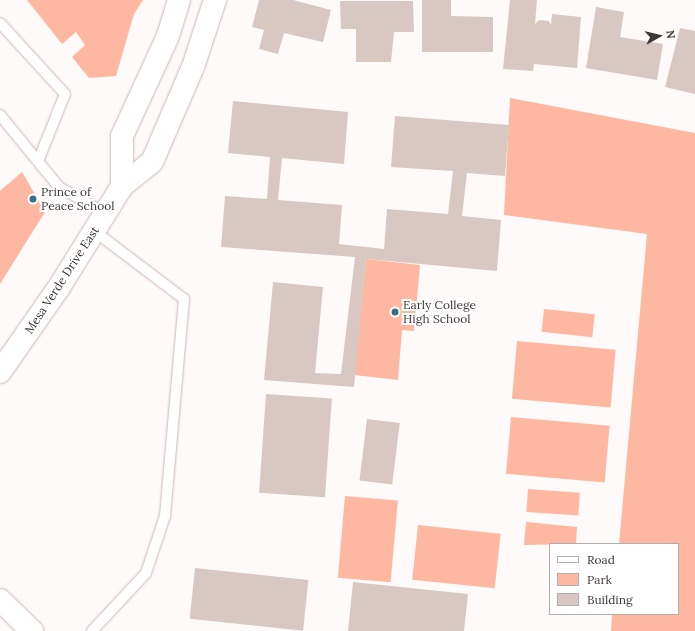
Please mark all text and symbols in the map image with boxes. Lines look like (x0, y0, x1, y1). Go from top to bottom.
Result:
north arrow (639, 16, 679, 56)
text: N (663, 29, 678, 40)
place label: Prince of Peace School (41, 185, 114, 213)
marker: Prince of Peace School (28, 194, 38, 204)
street label: Mesa Verde Drive East (22, 224, 102, 336)
place label: Early College High School (403, 298, 476, 326)
marker: Early College High School (390, 307, 400, 317)
legend (549, 543, 679, 615)
text: Road (587, 552, 615, 567)
text: Park (587, 572, 612, 587)
text: Building (587, 592, 633, 607)

